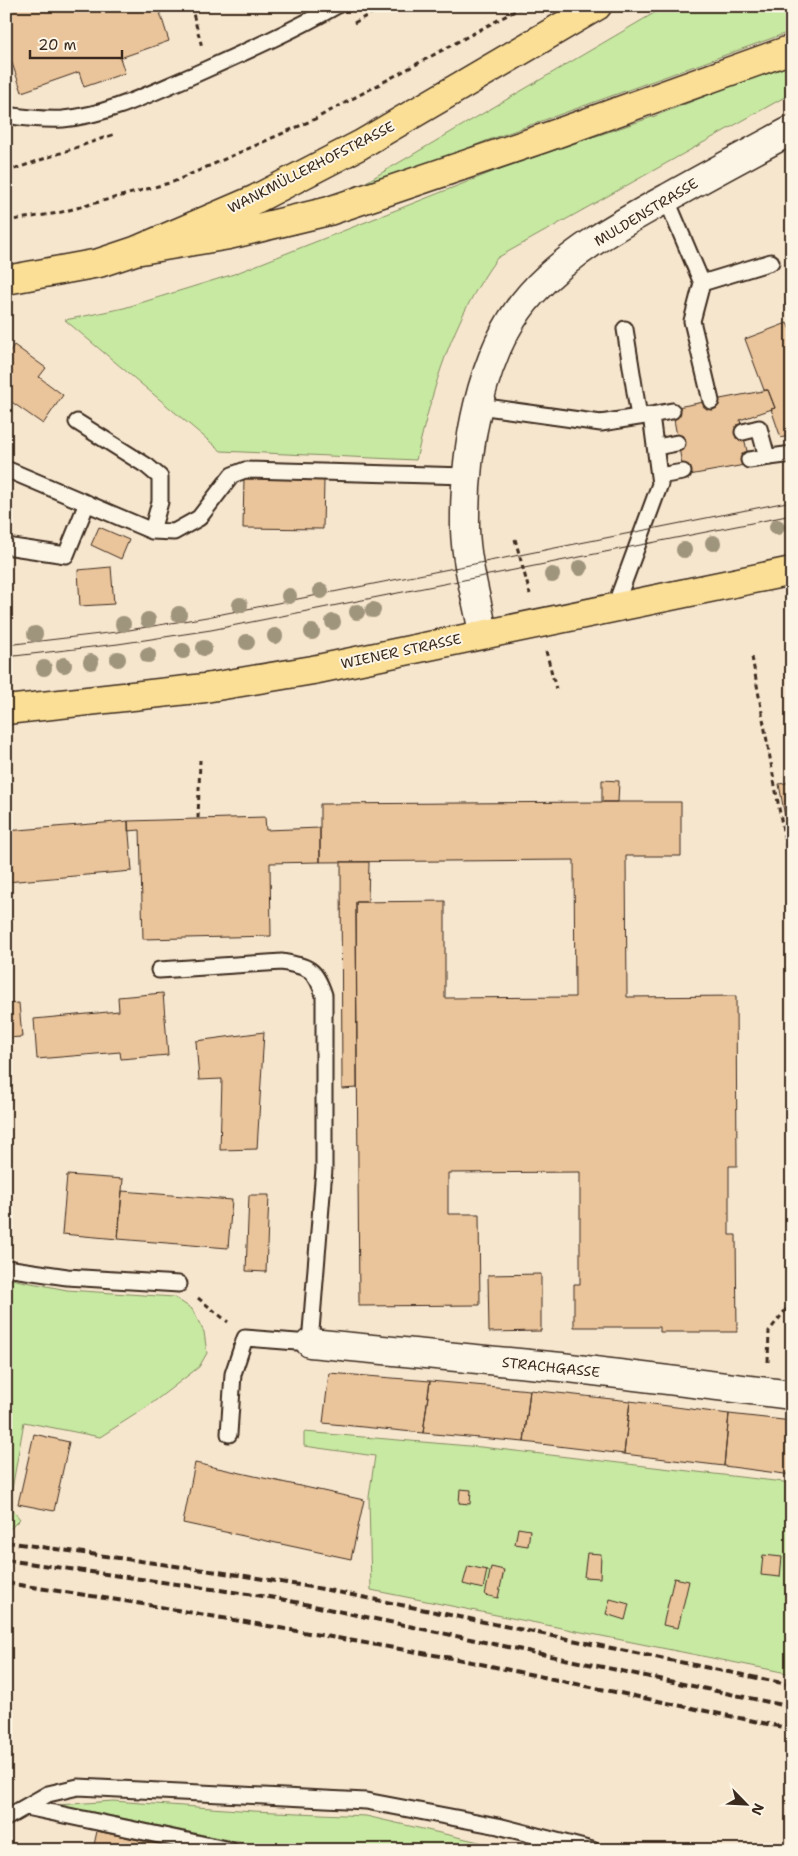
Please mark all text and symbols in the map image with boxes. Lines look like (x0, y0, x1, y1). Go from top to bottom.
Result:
scale bar (30, 28, 122, 60)
text: 20 m (38, 35, 77, 55)
street label: WANKMÜLLERHOFSTRASSE (225, 117, 398, 217)
street label: MULDENSTRASSE (591, 174, 701, 250)
street label: WIENER STRASSE (339, 629, 463, 673)
street label: STRACHGASSE (501, 1353, 601, 1381)
north arrow (720, 1778, 770, 1828)
text: N (747, 1801, 768, 1818)

